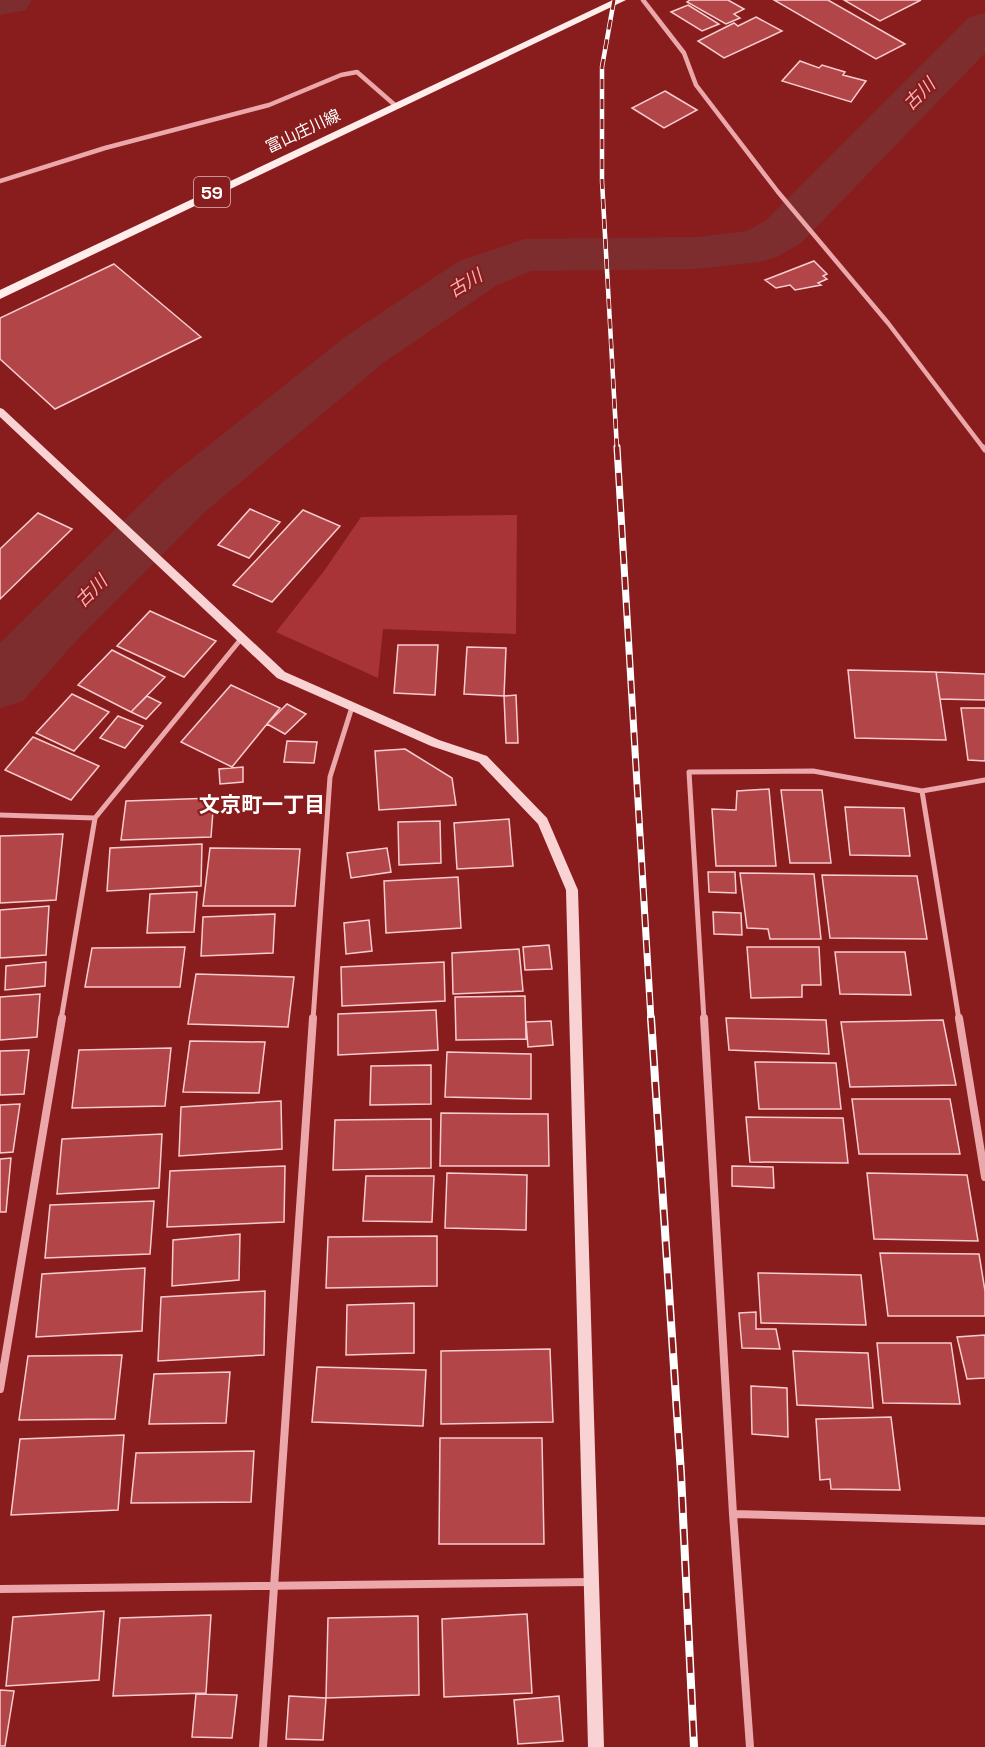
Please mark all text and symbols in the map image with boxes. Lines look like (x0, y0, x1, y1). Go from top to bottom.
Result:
water label: 古川 (898, 72, 941, 115)
street label: 富山庄川線 (262, 105, 344, 157)
road number: 59 (194, 177, 230, 207)
water label: 古川 (444, 263, 488, 302)
water label: 古川 (70, 569, 113, 612)
district label: 文京町一丁目 (199, 791, 325, 818)

